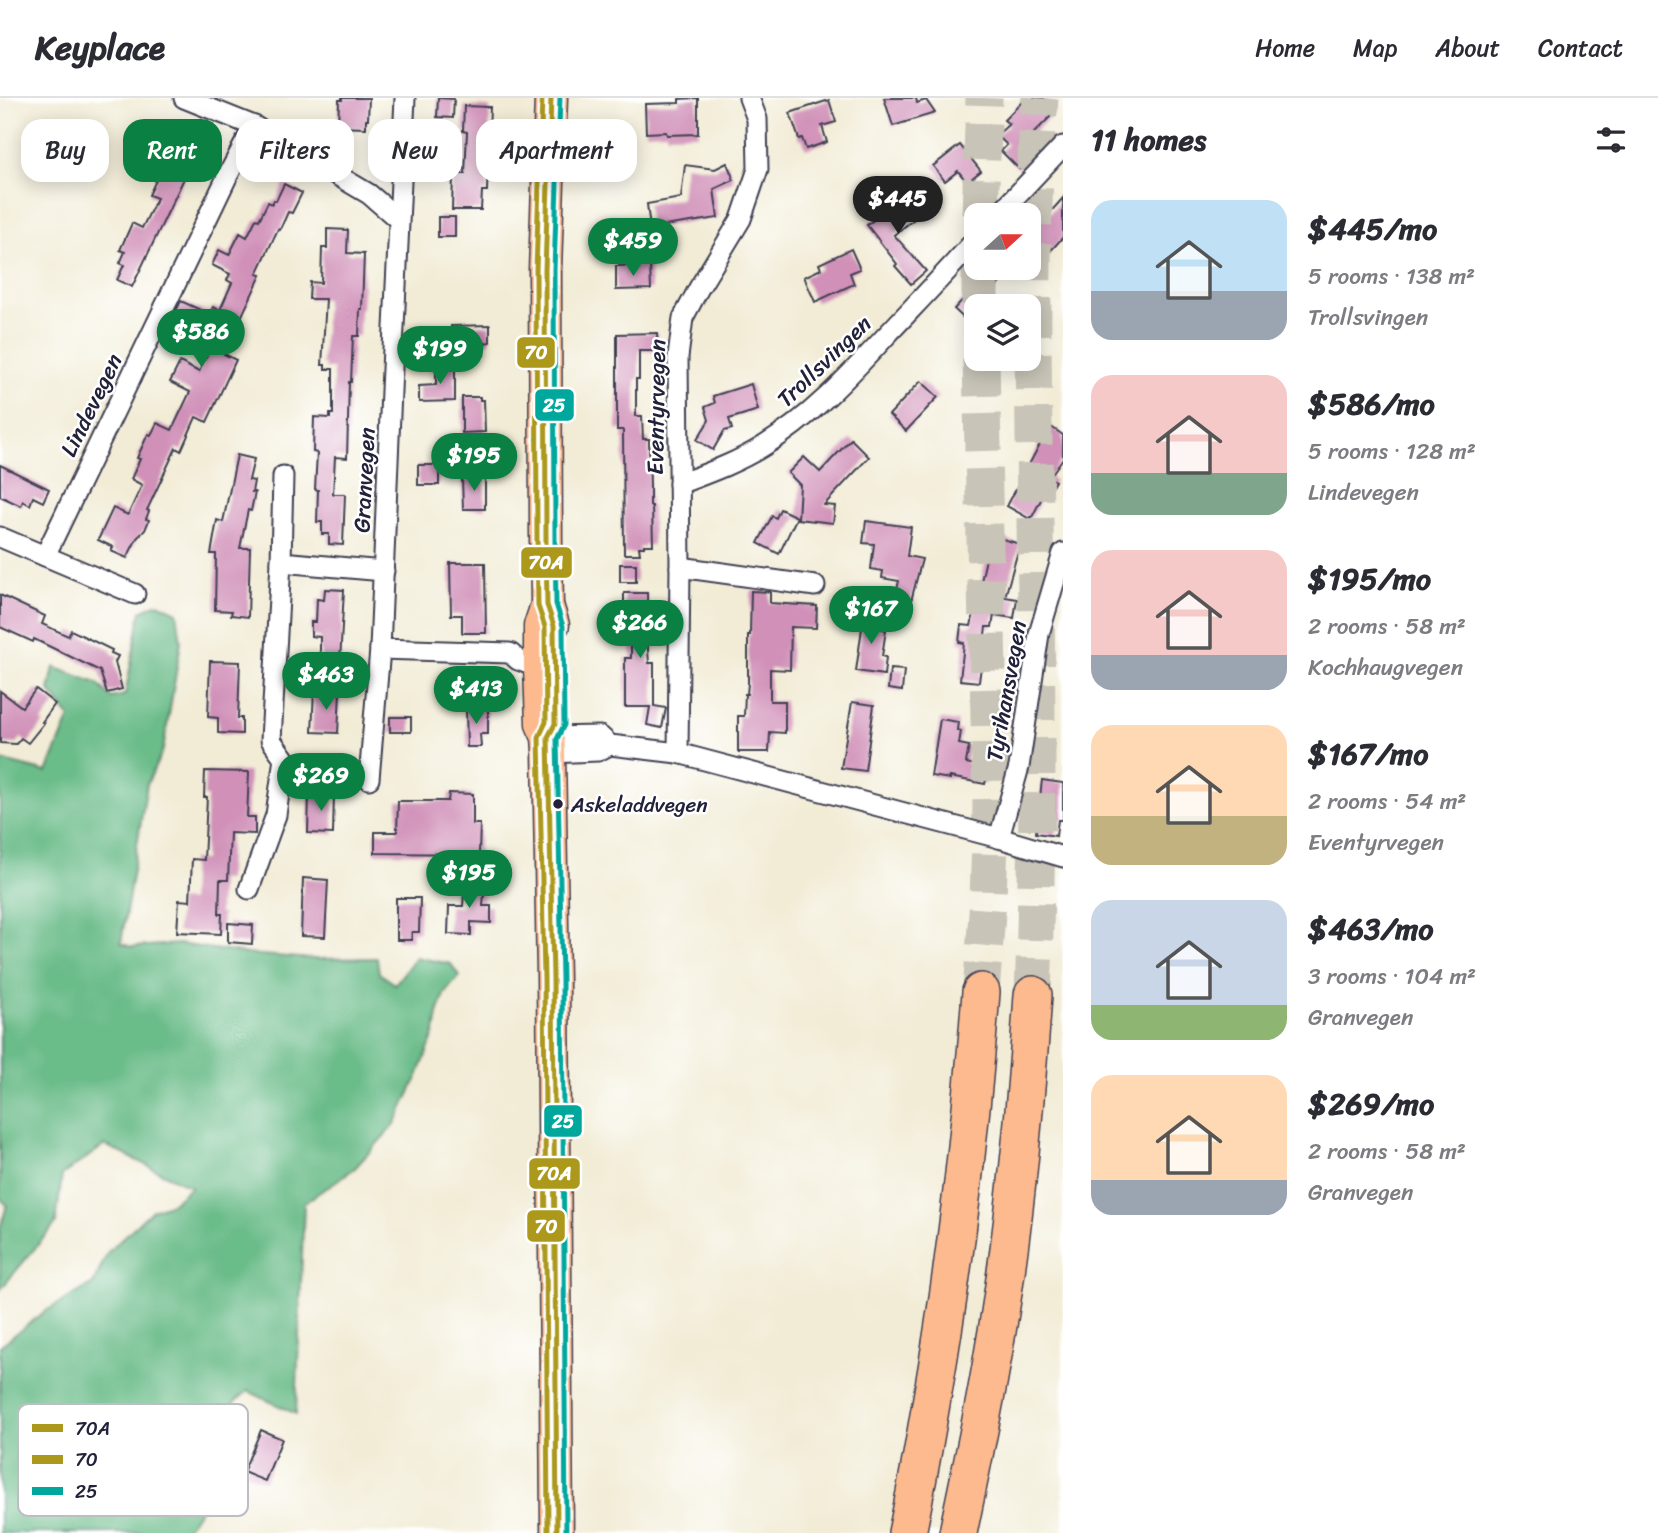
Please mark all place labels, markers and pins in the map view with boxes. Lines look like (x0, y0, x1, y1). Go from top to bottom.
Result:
pin: $445 (857, 176, 939, 236)
pin: $459 (592, 218, 674, 278)
pin: $586 (160, 310, 242, 369)
pin: $199 (399, 327, 481, 386)
pin: $195 (433, 434, 515, 493)
pin: $167 (830, 587, 912, 646)
pin: $266 (599, 601, 681, 660)
pin: $463 (285, 652, 367, 712)
pin: $413 (435, 666, 517, 726)
pin: $269 (280, 754, 362, 813)
place label: Askeladdvegen (570, 786, 708, 824)
marker: Askeladdvegen (551, 797, 565, 811)
pin: $195 (428, 850, 510, 910)

